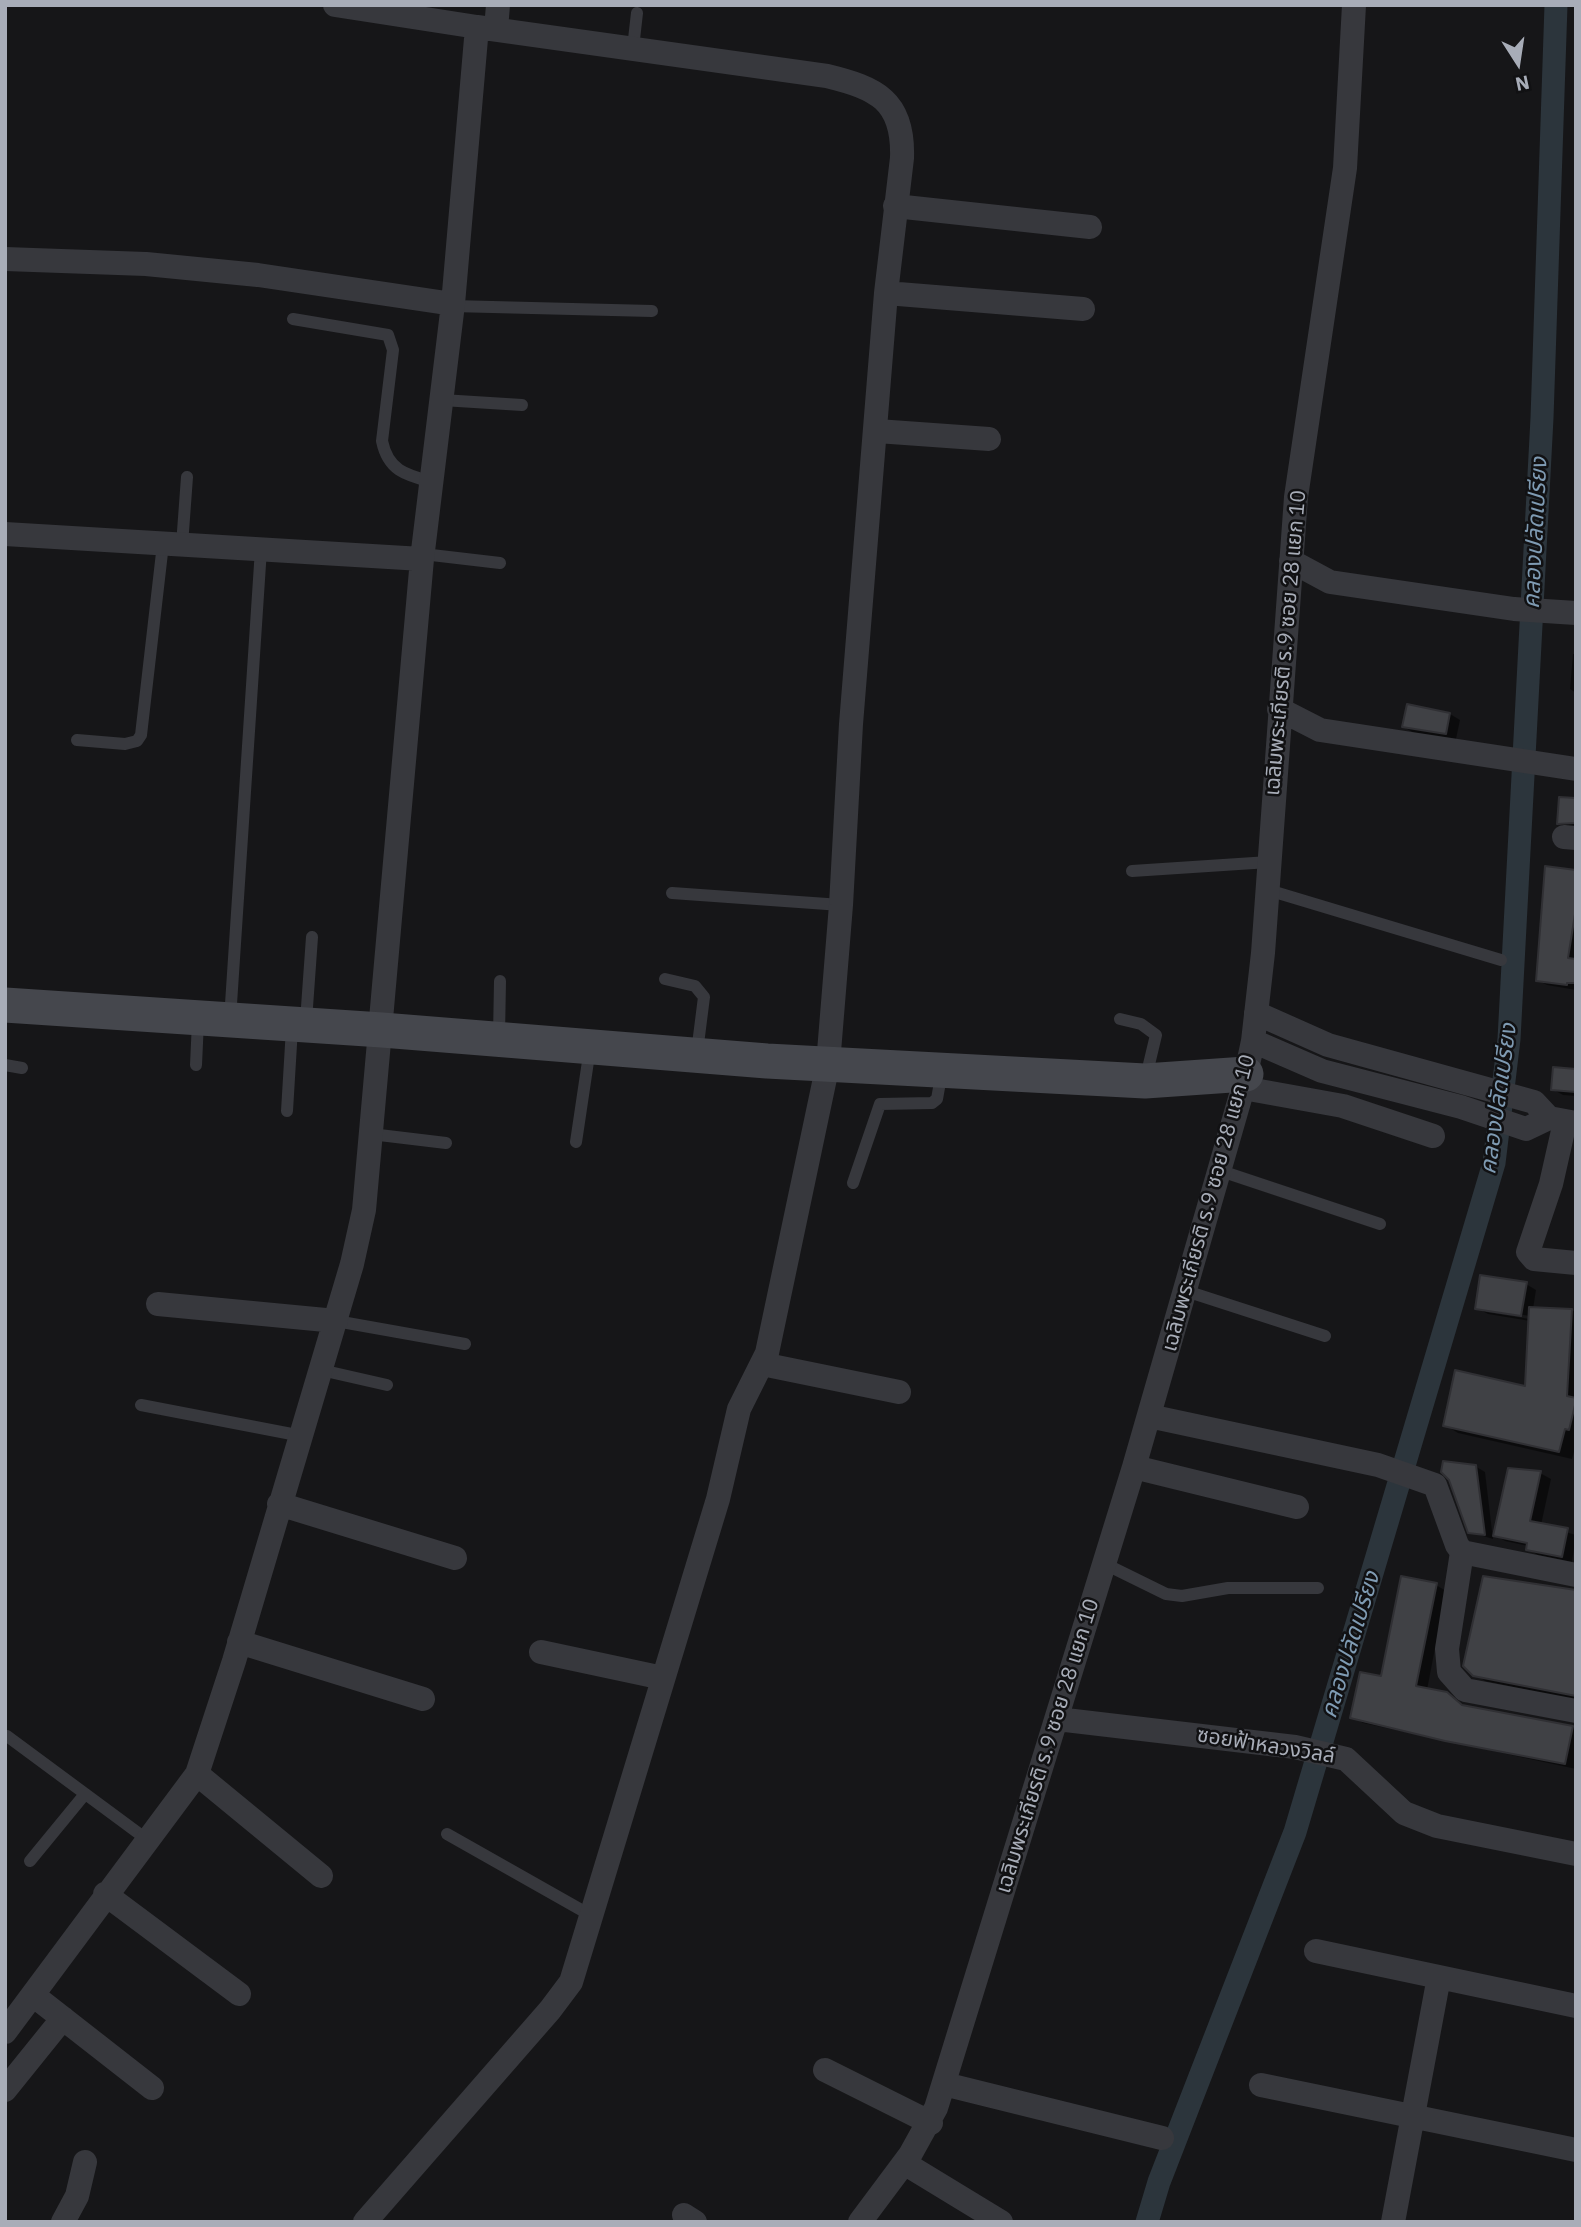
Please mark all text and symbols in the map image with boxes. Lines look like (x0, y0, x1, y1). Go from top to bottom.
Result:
north arrow (1483, 28, 1553, 98)
text: N (1513, 70, 1532, 97)
water label: คลองปลัดเปรียง (1518, 457, 1554, 609)
street label: เฉลิมพระเกียรติ ร.9 ซอย 28 แยก 10 (1260, 489, 1312, 797)
water label: คลองปลัดเปรียง (1475, 1022, 1523, 1176)
street label: เฉลิมพระเกียรติ ร.9 ซอย 28 แยก 10 (1157, 1052, 1261, 1354)
water label: คลองปลัดเปรียง (1316, 1568, 1386, 1722)
street label: เฉลิมพระเกียรติ ร.9 ซอย 28 แยก 10 (991, 1596, 1105, 1896)
street label: ซอยฟ้าหลวงวิลล์ (1195, 1723, 1337, 1769)

